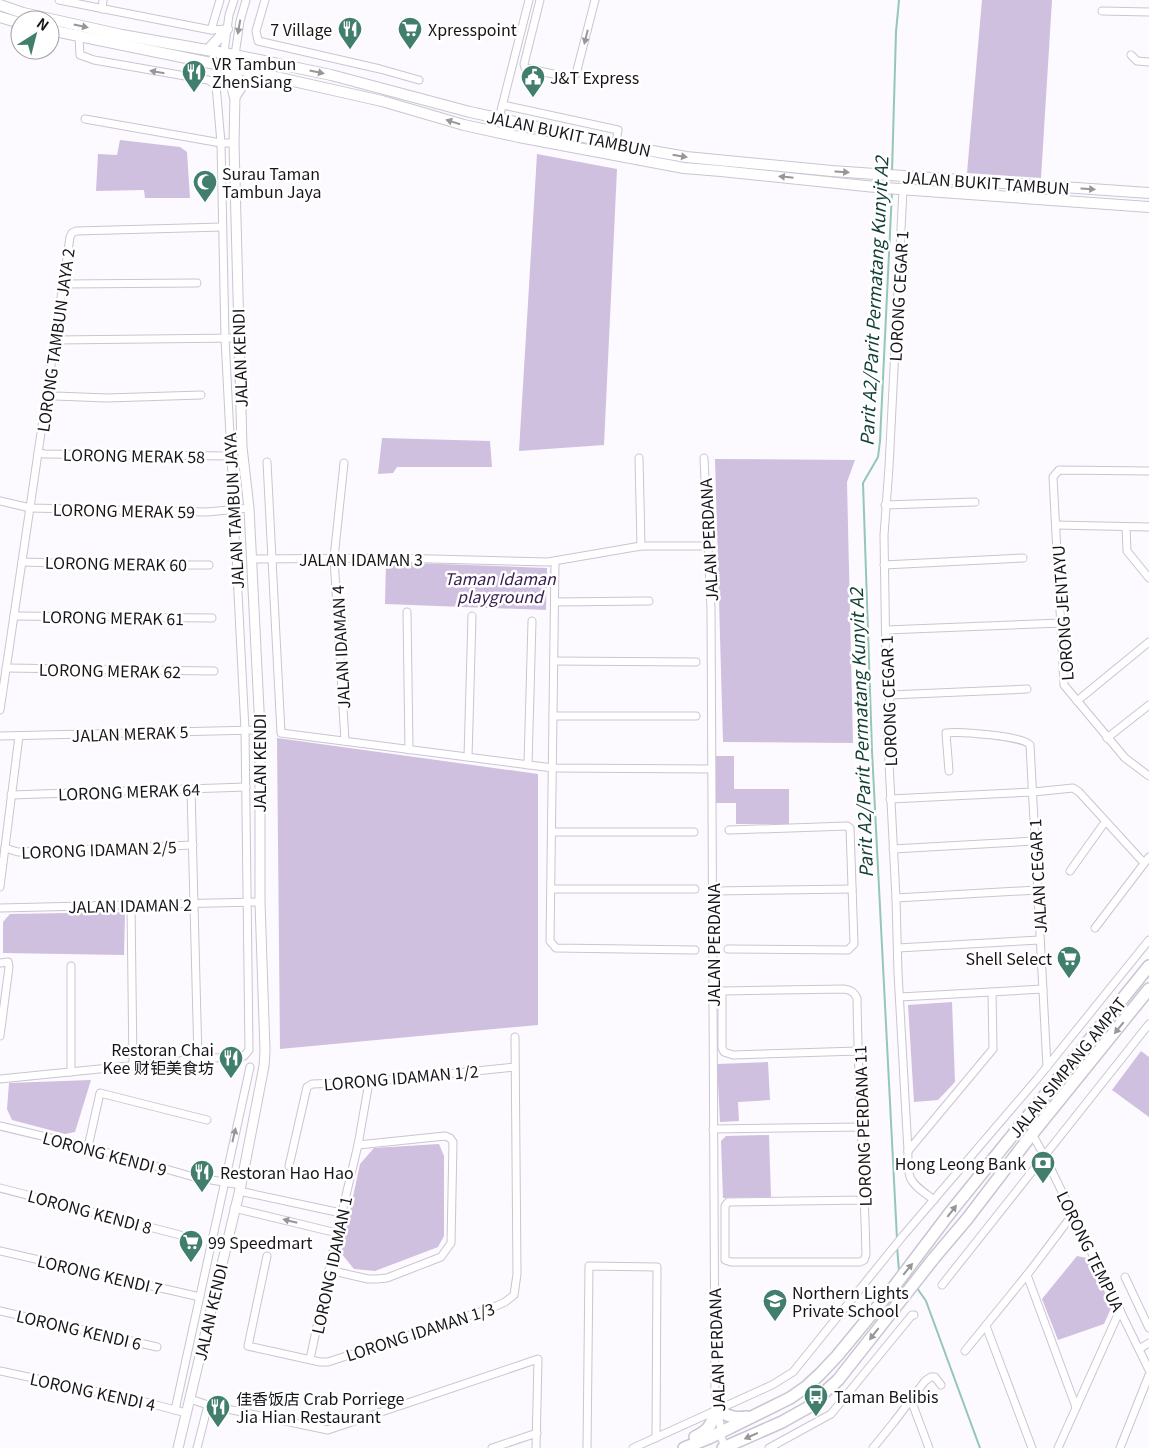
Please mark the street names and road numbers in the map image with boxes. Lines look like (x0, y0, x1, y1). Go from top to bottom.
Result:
street label: JALAN BUKIT TAMBUN (485, 104, 653, 162)
street label: JALAN BUKIT TAMBUN (902, 164, 1070, 200)
street label: LORONG CEGAR 1 (883, 230, 913, 362)
street label: LORONG TAMBUN JAYA 2 (30, 246, 80, 433)
street label: JALAN KENDI (225, 308, 253, 408)
street label: JALAN TAMBUN JAYA (217, 432, 249, 590)
street label: LORONG MERAK 58 (63, 442, 205, 468)
street label: JALAN PERDANA (693, 477, 723, 602)
street label: LORONG MERAK 59 (53, 497, 195, 523)
street label: LORONG JENTAYU (1045, 544, 1079, 682)
street label: JALAN IDAMAN 3 (299, 547, 423, 571)
street label: LORONG MERAK 60 (45, 550, 187, 576)
street label: JALAN IDAMAN 4 (325, 584, 355, 709)
street label: LORONG MERAK 61 (42, 604, 184, 630)
street label: LORONG CEGAR 1 (874, 635, 902, 767)
street label: LORONG MERAK 62 (39, 657, 181, 683)
street label: JALAN KENDI (247, 714, 271, 812)
street label: JALAN MERAK 5 (71, 719, 189, 747)
street label: LORONG MERAK 64 (58, 777, 201, 805)
street label: JALAN CEGAR 1 (1022, 818, 1052, 934)
street label: LORONG IDAMAN 2/5 (21, 834, 177, 864)
street label: JALAN PERDANA (701, 883, 725, 1007)
street label: JALAN IDAMAN 2 (68, 892, 192, 918)
street label: JALAN SIMPANG AMPAT (1003, 991, 1131, 1142)
street label: LORONG PERDANA 11 (847, 1045, 877, 1207)
street label: LORONG IDAMAN 1/2 (323, 1058, 480, 1096)
street label: LORONG KENDI 9 (40, 1125, 170, 1181)
street label: LORONG KENDI 8 (25, 1183, 155, 1239)
street label: LORONG TEMPUA (1051, 1187, 1131, 1316)
street label: LORONG IDAMAN 1 (305, 1194, 357, 1336)
street label: LORONG KENDI 7 (35, 1248, 165, 1300)
street label: JALAN KENDI (187, 1261, 233, 1363)
street label: JALAN PERDANA (702, 1288, 730, 1412)
street label: LORONG IDAMAN 1/3 (342, 1296, 498, 1366)
street label: LORONG KENDI 6 (14, 1303, 144, 1355)
street label: LORONG KENDI 4 (28, 1366, 158, 1416)

